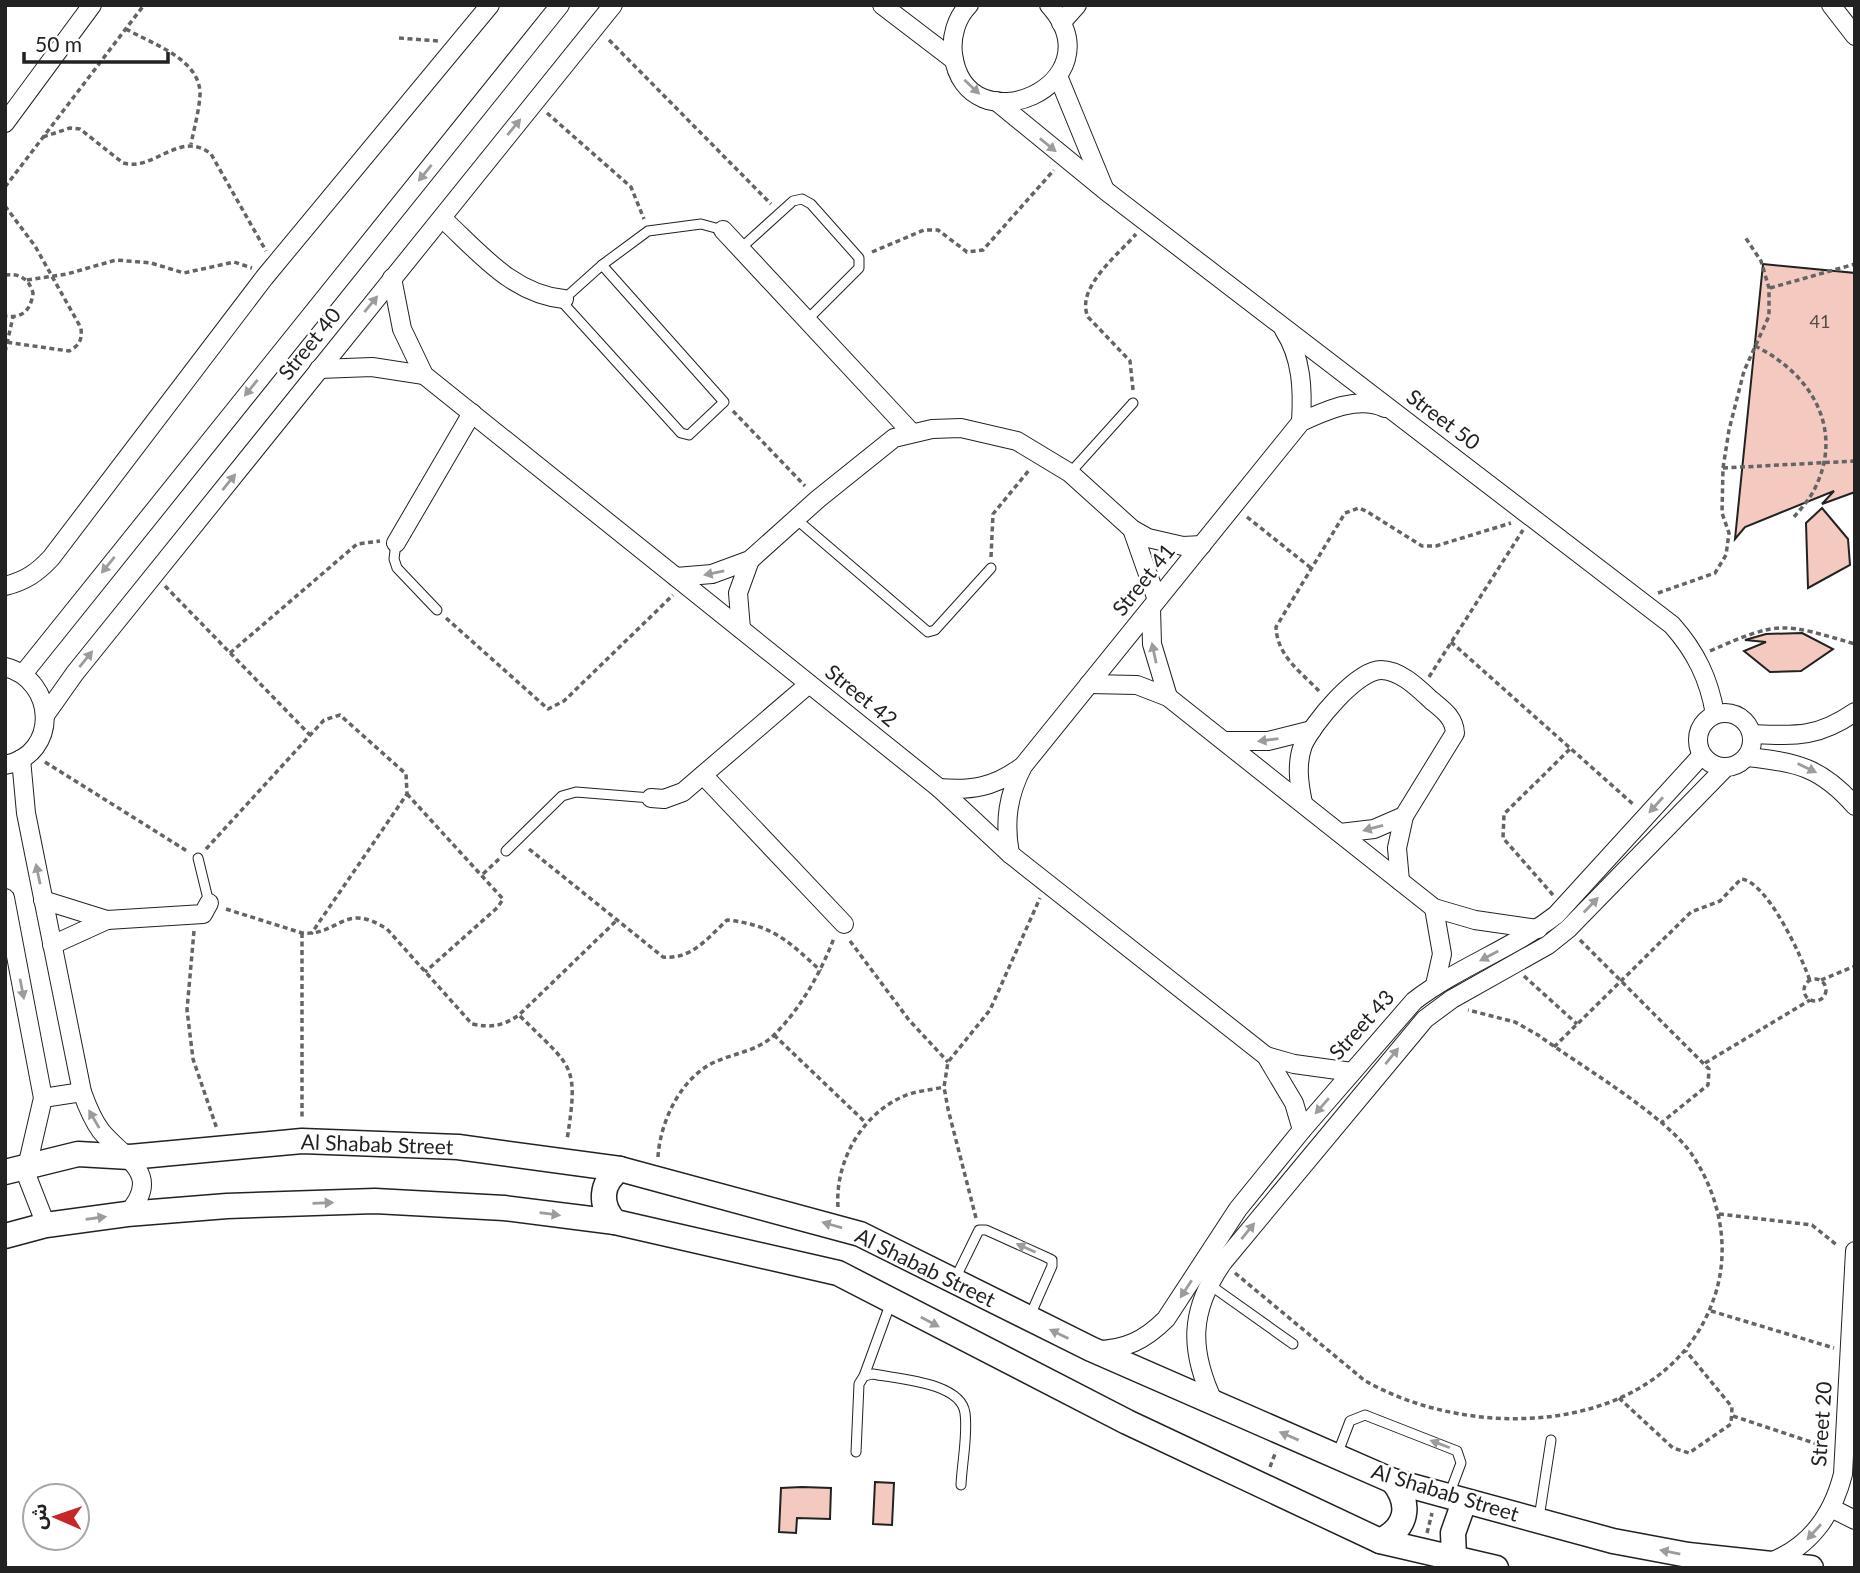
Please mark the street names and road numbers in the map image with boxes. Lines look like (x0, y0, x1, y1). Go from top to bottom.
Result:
street label: Street 40 (272, 302, 345, 384)
street label: Street 50 (1402, 383, 1485, 454)
street label: Street 41 (1106, 538, 1179, 620)
street label: Street 42 (821, 658, 903, 731)
street label: Street 43 (1323, 984, 1399, 1064)
street label: Al Shabab Street (300, 1128, 454, 1159)
street label: Al Shabab Street (852, 1222, 1000, 1312)
street label: Street 20 (1805, 1381, 1836, 1467)
street label: Al Shabab Street (1369, 1457, 1522, 1526)

